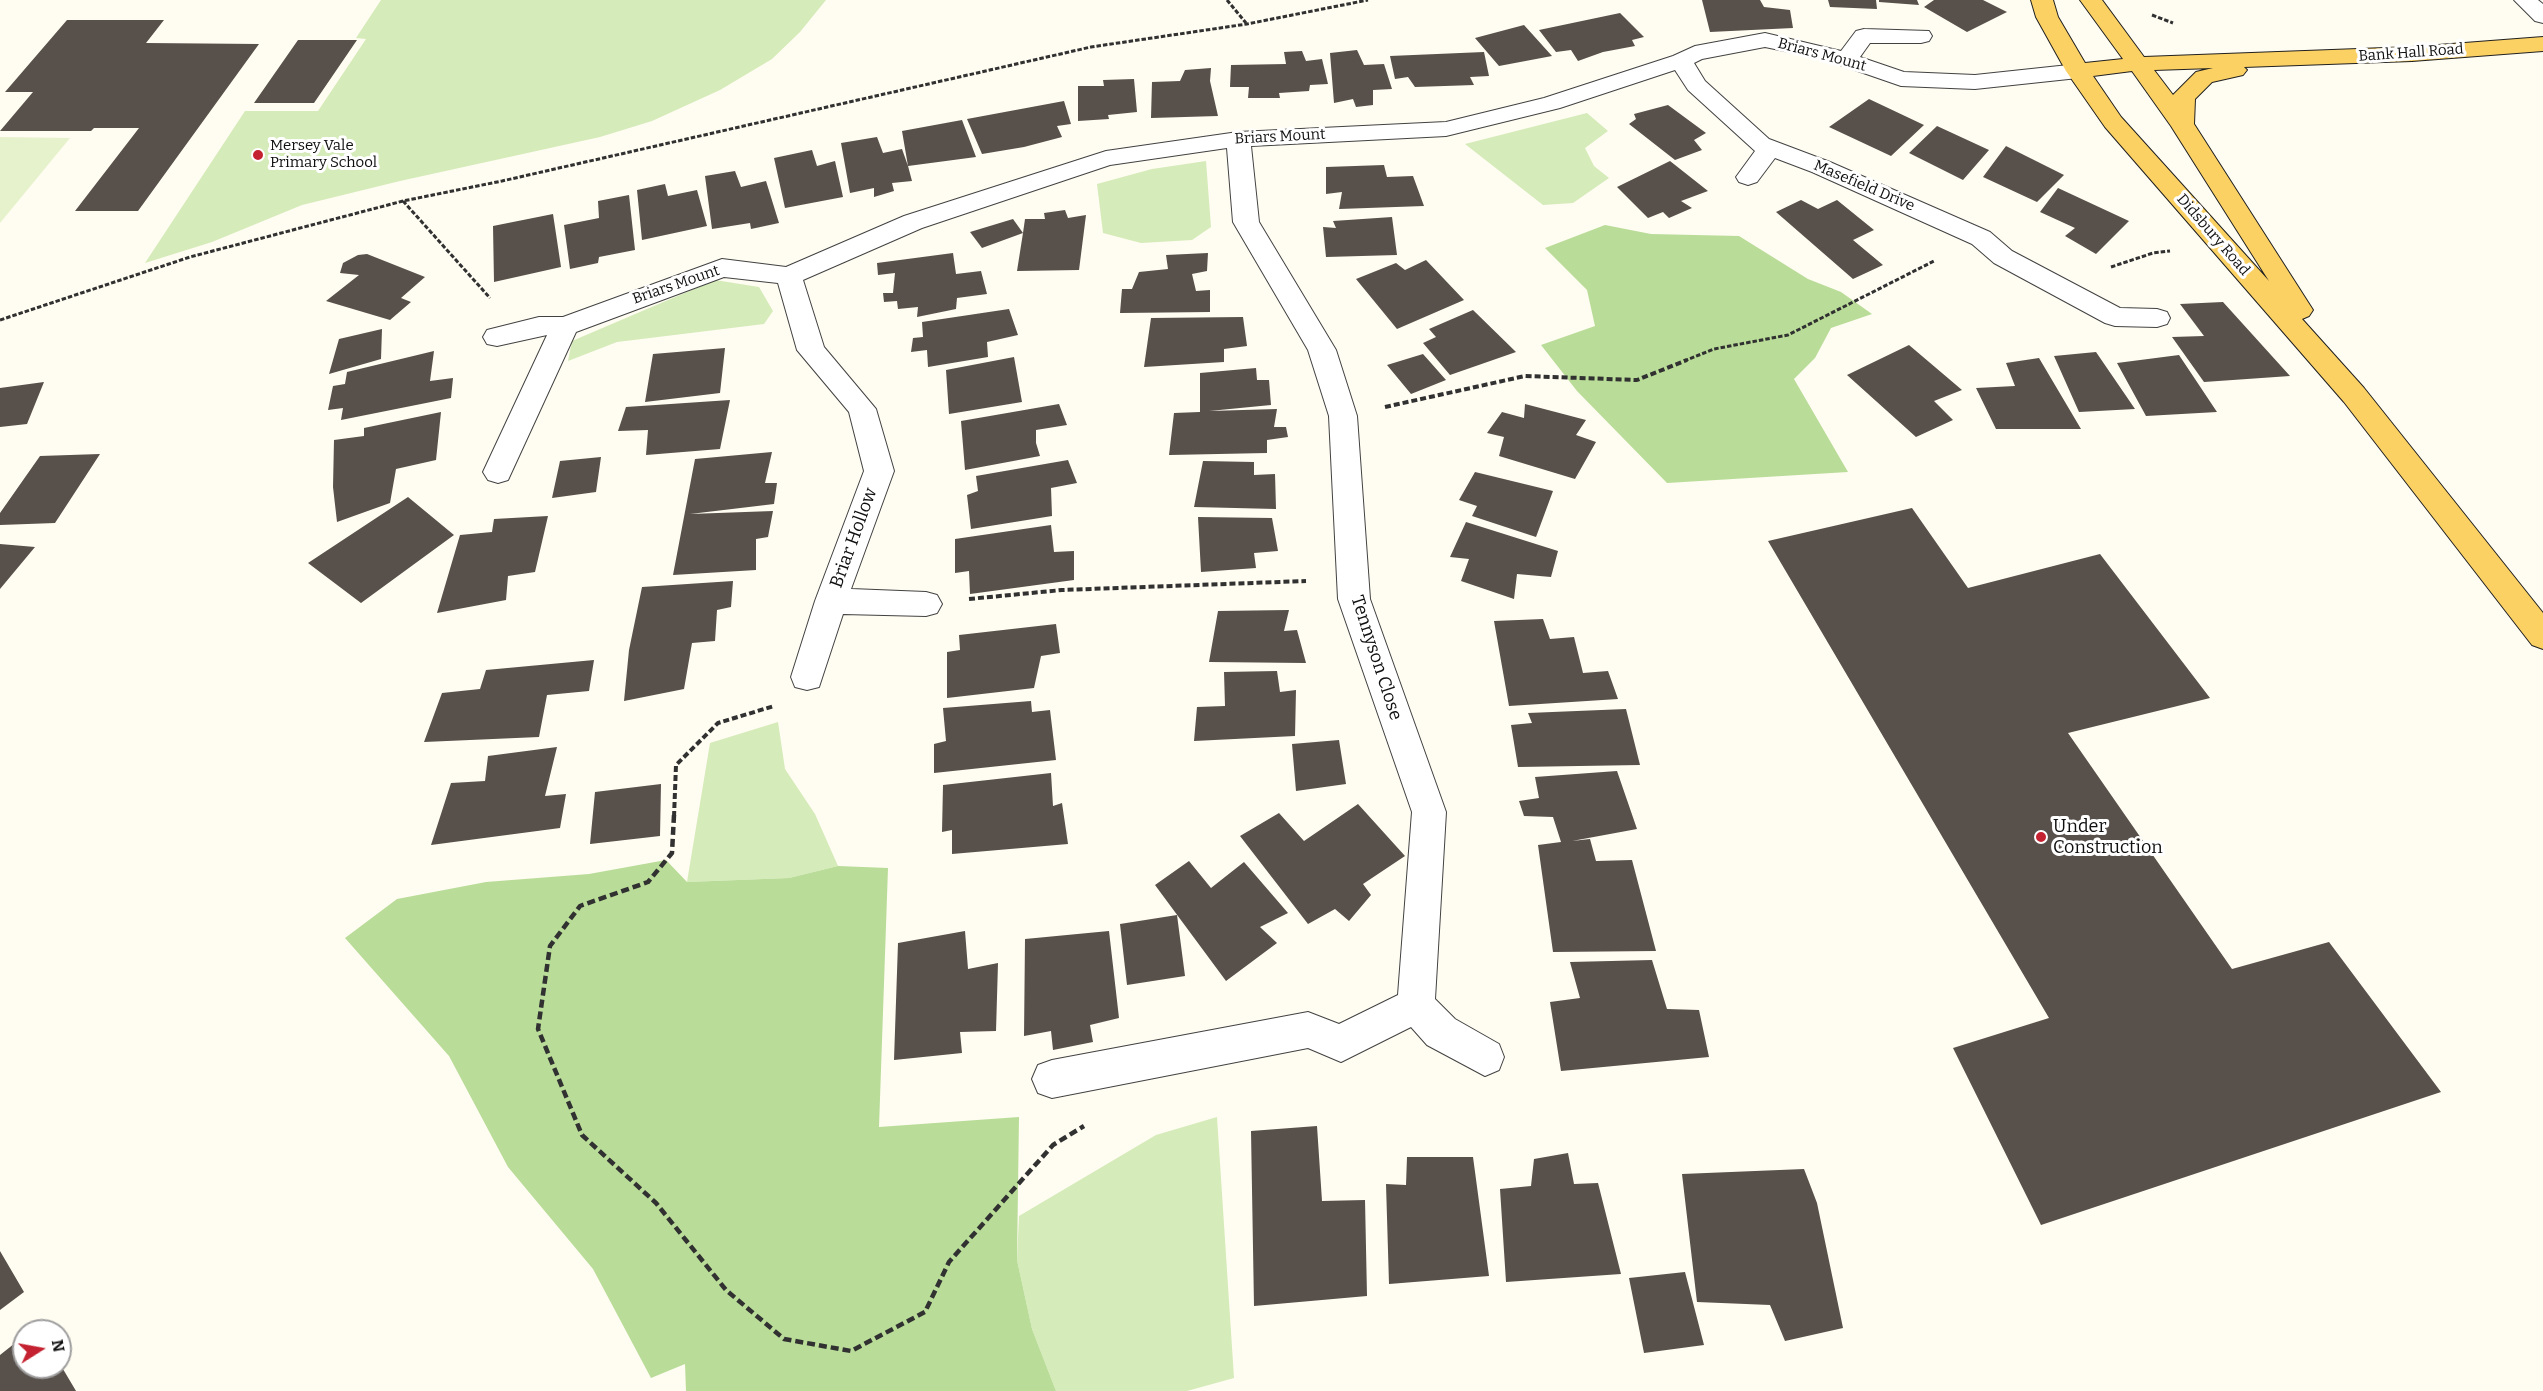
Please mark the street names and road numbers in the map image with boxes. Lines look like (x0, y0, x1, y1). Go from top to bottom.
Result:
street label: Briars Mount (1776, 35, 1868, 75)
street label: Bank Hall Road (2358, 40, 2464, 66)
street label: Briars Mount (1234, 126, 1326, 148)
street label: Masefield Drive (1811, 157, 1917, 215)
street label: Didsbury Road (2173, 191, 2253, 279)
street label: Briars Mount (630, 262, 722, 308)
street label: Briar Hollow (826, 485, 882, 591)
street label: Tennyson Close (1346, 593, 1406, 723)

